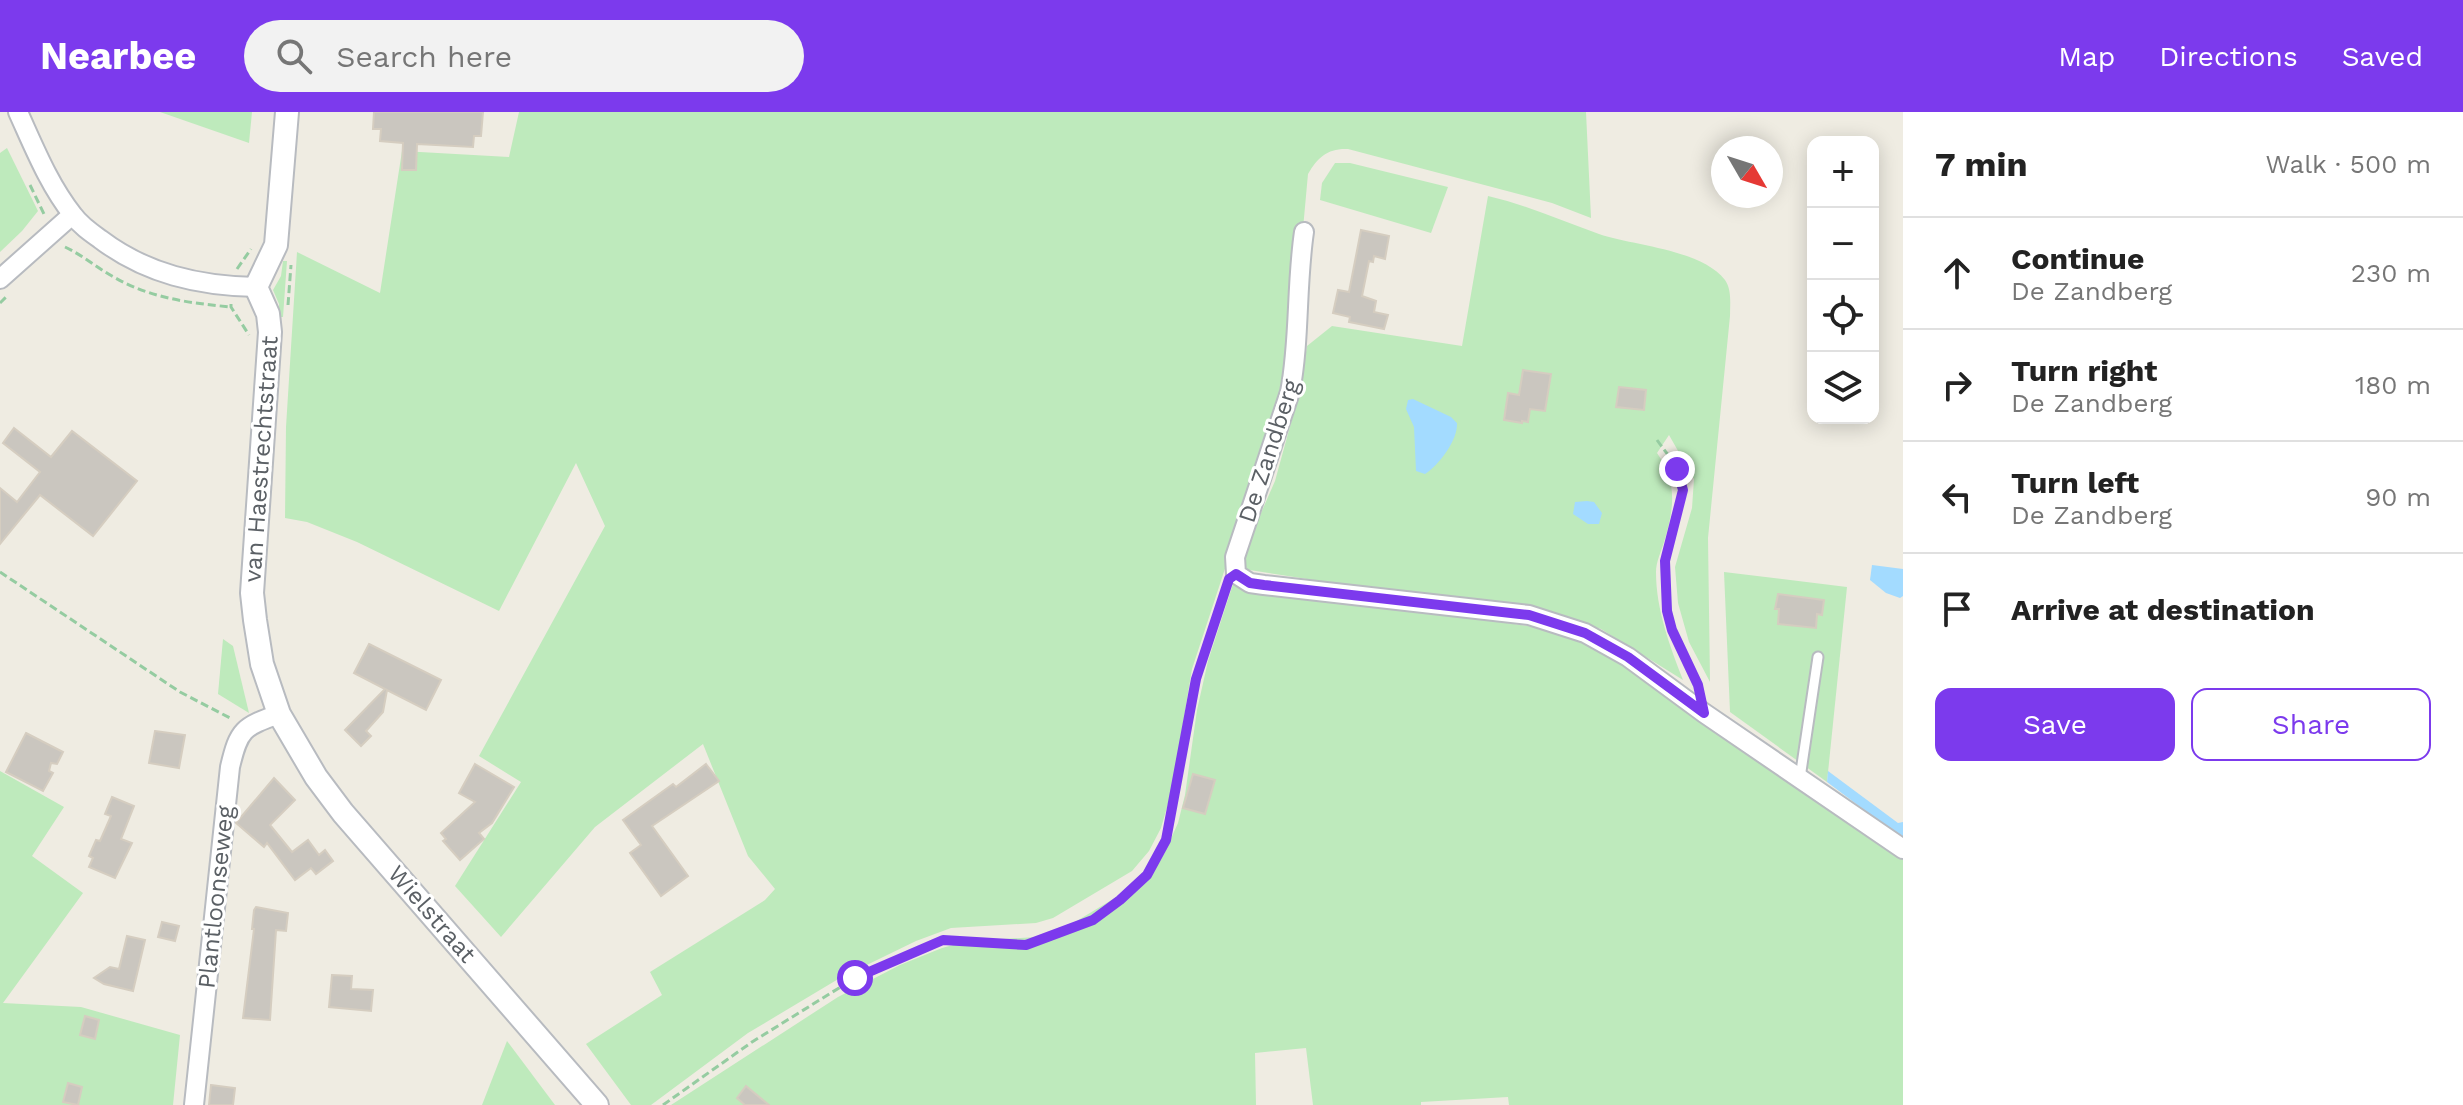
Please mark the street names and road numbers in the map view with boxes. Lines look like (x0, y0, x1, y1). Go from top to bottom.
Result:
street label: van Haestrechtstraat (238, 335, 284, 583)
street label: De Zandberg (1233, 376, 1305, 526)
street label: Plantloonseweg (192, 804, 240, 990)
street label: Wielstraat (382, 860, 482, 968)

